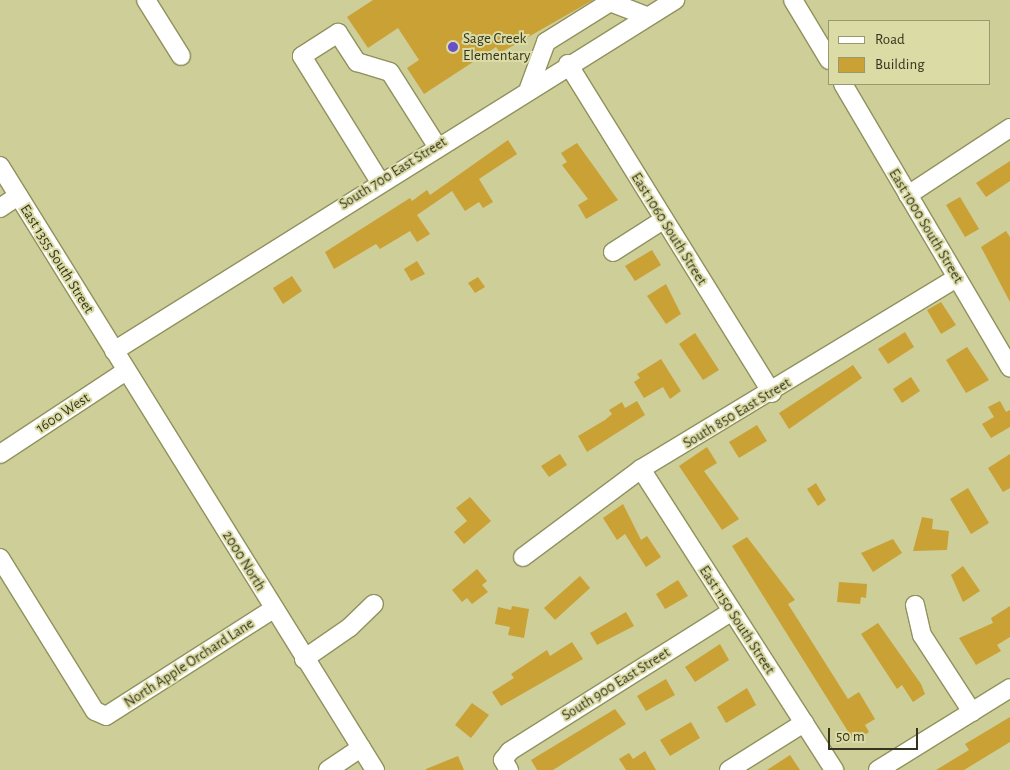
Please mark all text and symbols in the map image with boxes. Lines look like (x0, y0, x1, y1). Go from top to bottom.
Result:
legend (828, 20, 990, 85)
place label: Sage Creek Elementary (463, 29, 530, 64)
text: Road (875, 32, 905, 47)
marker: Sage Creek Elementary (447, 41, 459, 53)
text: Building (875, 57, 925, 72)
street label: South 700 East Street (336, 133, 450, 213)
street label: East 1000 South Street (885, 166, 967, 286)
street label: East 1060 South Street (627, 169, 711, 289)
street label: East 1355 South Street (16, 201, 98, 317)
street label: South 850 East Street (680, 374, 794, 452)
street label: 1600 West (33, 389, 93, 437)
street label: 2000 North (218, 528, 270, 594)
street label: East 1150 South Street (695, 562, 779, 678)
street label: North Apple Orchard Lane (121, 614, 257, 712)
street label: South 900 East Street (559, 643, 673, 725)
scale bar (830, 718, 920, 750)
text: 50 m (836, 729, 865, 744)

